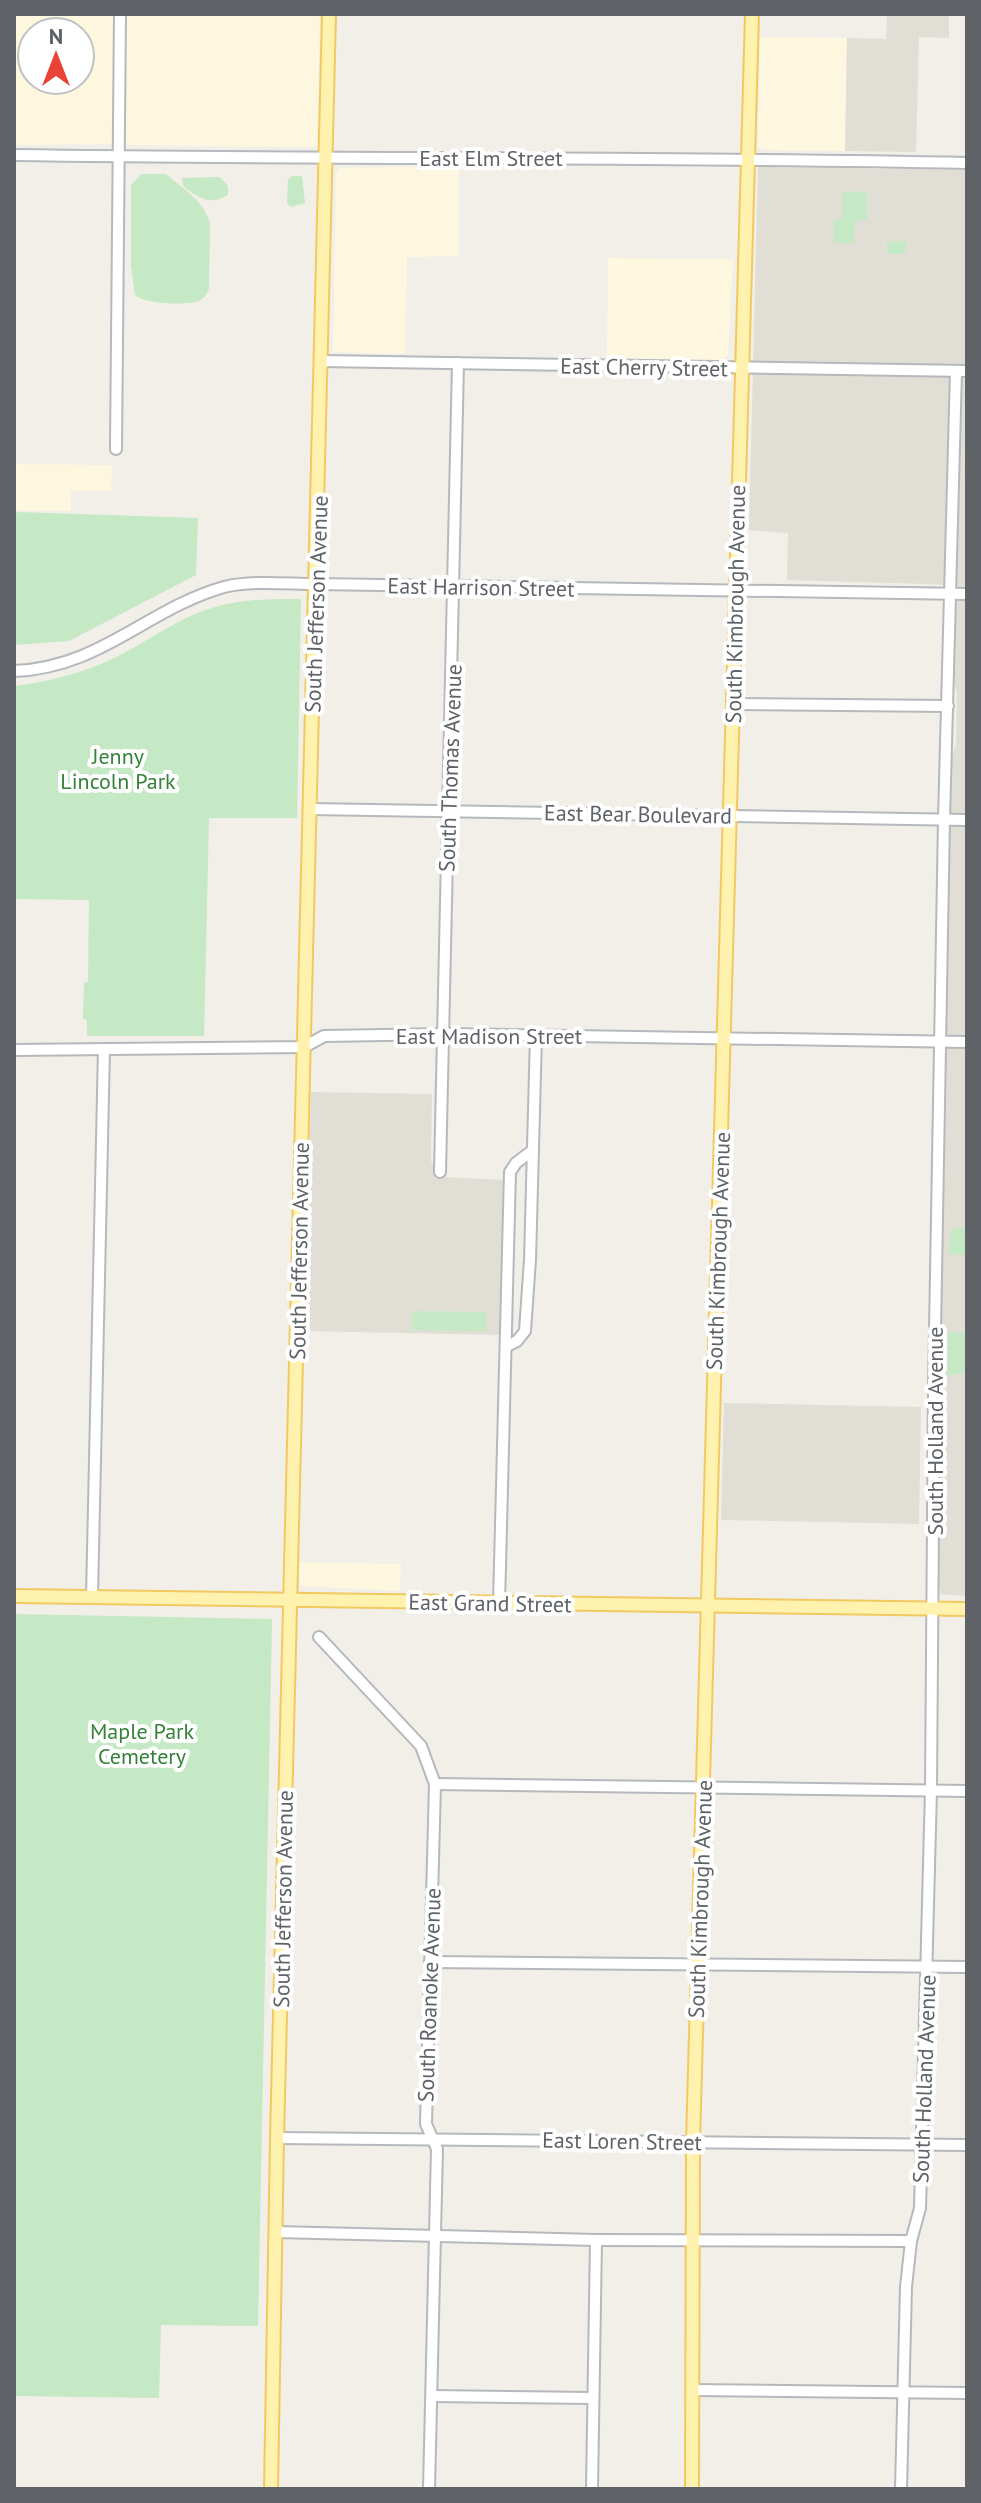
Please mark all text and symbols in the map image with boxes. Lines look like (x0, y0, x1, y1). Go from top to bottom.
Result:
north arrow (16, 16, 96, 96)
text: N (49, 22, 63, 50)
street label: East Elm Street (419, 144, 563, 172)
street label: East Cherry Street (560, 352, 729, 382)
street label: South Kimbrough Avenue (719, 484, 751, 724)
street label: South Jefferson Avenue (298, 495, 334, 713)
street label: East Harrison Street (387, 571, 575, 603)
street label: South Thomas Avenue (432, 664, 468, 872)
park label: Jenny Lincoln Park (60, 742, 176, 795)
street label: East Bear Boulevard (544, 798, 732, 830)
street label: East Madison Street (396, 1022, 583, 1050)
street label: South Kimbrough Avenue (700, 1131, 736, 1371)
street label: South Jefferson Avenue (283, 1142, 315, 1360)
street label: South Holland Avenue (921, 1327, 949, 1535)
street label: East Grand Street (408, 1588, 572, 1618)
park label: Maple Park Cemetery (90, 1717, 195, 1770)
street label: South Kimbrough Avenue (682, 1779, 718, 2019)
street label: South Jefferson Avenue (267, 1790, 299, 2008)
street label: South Roanoke Avenue (411, 1887, 447, 2103)
street label: South Holland Avenue (906, 1974, 942, 2184)
street label: East Loren Street (542, 2126, 703, 2156)

